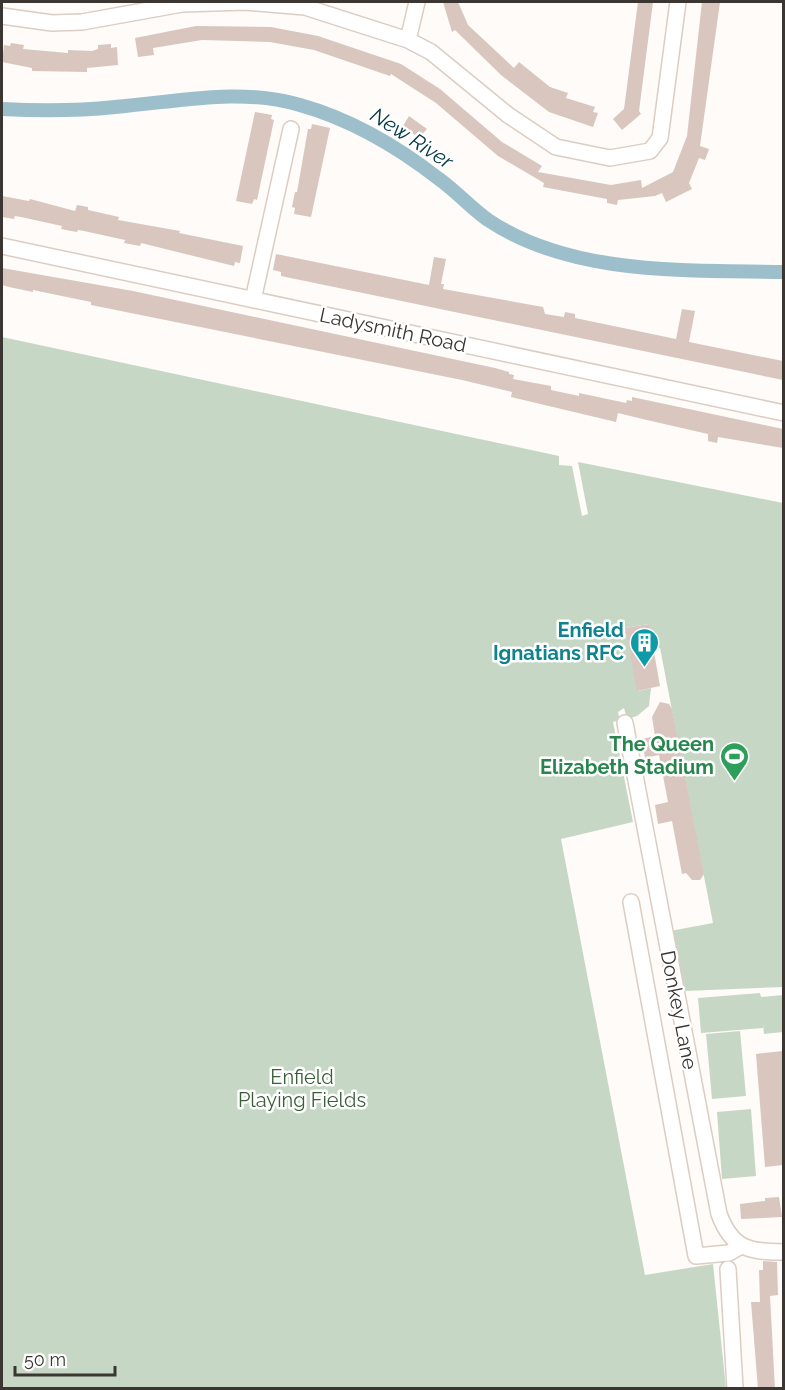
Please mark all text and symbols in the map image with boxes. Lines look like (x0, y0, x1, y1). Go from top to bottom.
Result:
water label: New River (366, 102, 459, 174)
street label: Ladysmith Road (317, 303, 469, 357)
place label: Enfield Ignatians RFC (493, 618, 624, 665)
building icon: Enfield Ignatians RFC (629, 626, 661, 668)
place label: The Queen Elizabeth Stadium (540, 732, 714, 779)
sports icon: The Queen Elizabeth Stadium (719, 740, 751, 782)
street label: Donkey Lane (656, 948, 702, 1072)
park label: Enfield Playing Fields (238, 1065, 366, 1112)
scale bar (15, 1339, 116, 1377)
text: 50 m (24, 1349, 66, 1370)

